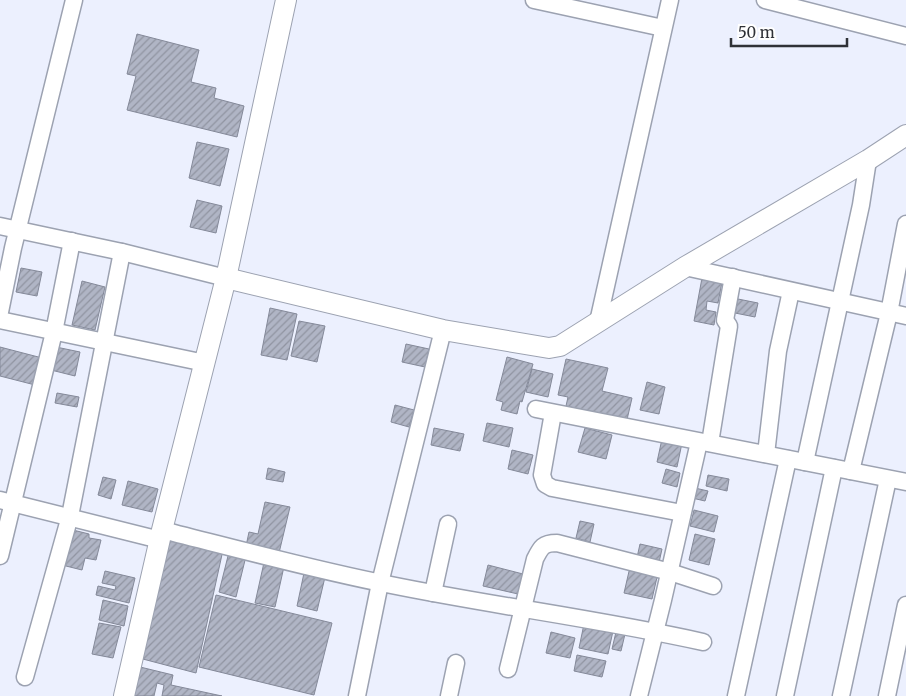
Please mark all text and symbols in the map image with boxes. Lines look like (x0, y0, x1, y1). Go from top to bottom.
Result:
scale bar (731, 15, 847, 47)
text: 50 m (738, 23, 775, 42)

